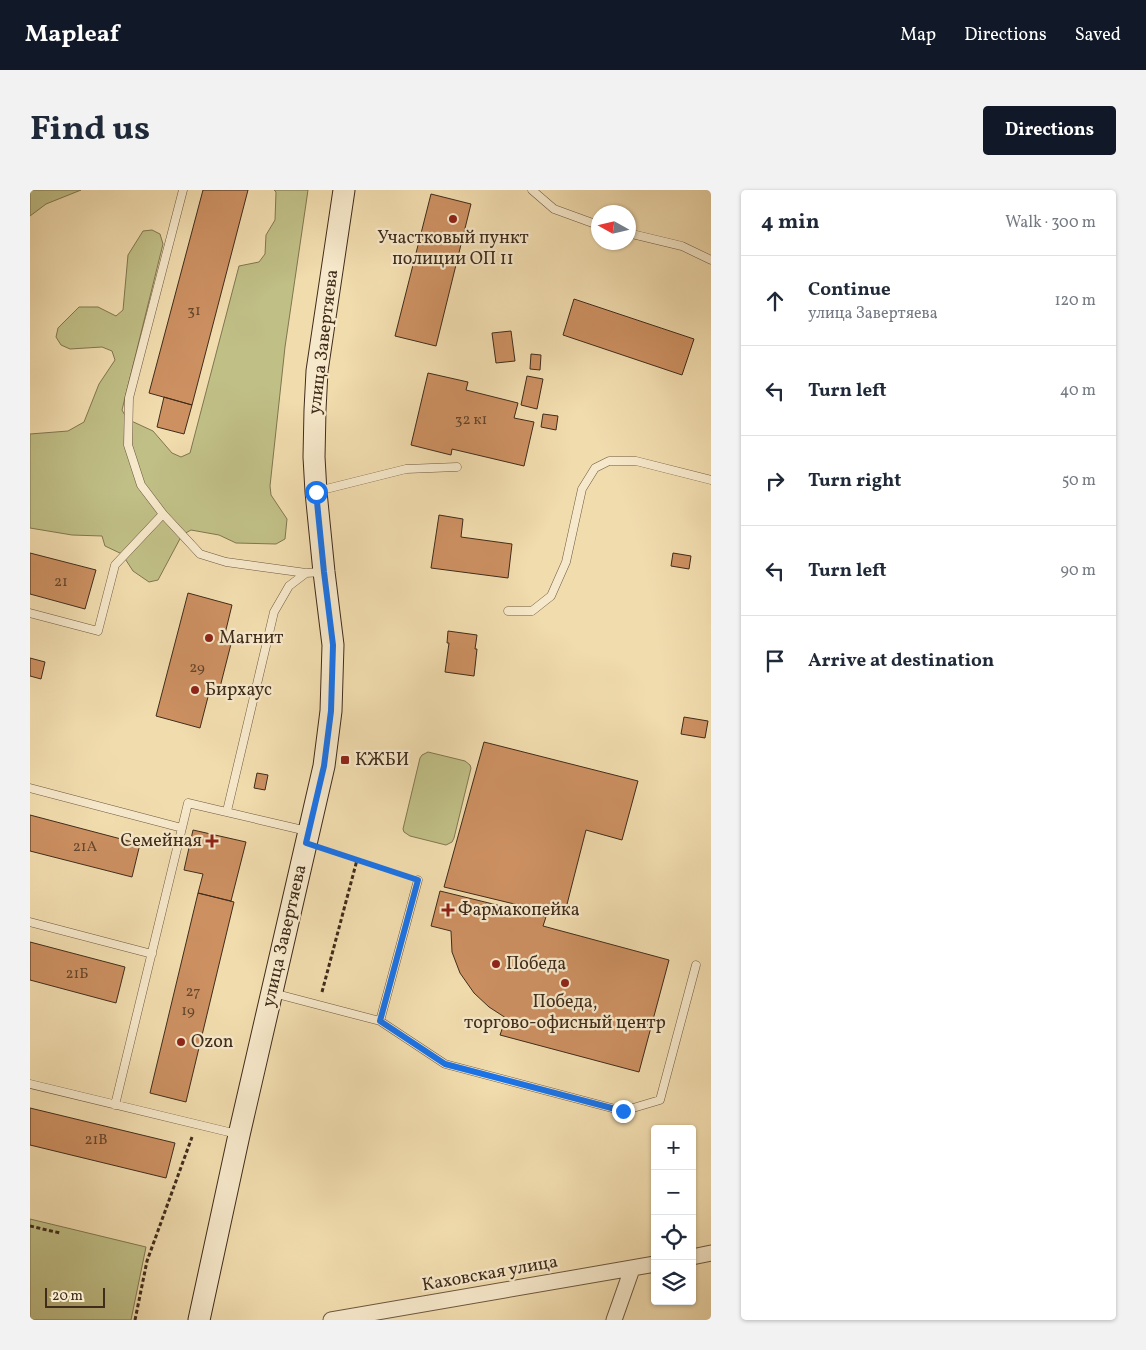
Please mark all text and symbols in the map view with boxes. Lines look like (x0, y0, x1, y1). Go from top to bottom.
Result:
text: Mapleaf (25, 18, 119, 52)
text: Map (900, 23, 936, 48)
text: Directions (964, 23, 1047, 48)
text: Saved (1075, 23, 1121, 48)
text: Find us (30, 106, 150, 154)
button: Directions (983, 106, 1116, 155)
north arrow (591, 205, 636, 250)
text: 4 min (761, 208, 820, 237)
text: Walk · 300 m (1005, 212, 1096, 234)
marker: Участковый пункт полиции ОП 11 (447, 213, 459, 225)
place label: Участковый пункт полиции ОП 11 (377, 226, 529, 272)
street label: улица Завертяева (303, 268, 345, 416)
text: Continue (808, 277, 891, 303)
icon: ahead (761, 287, 789, 315)
text: 120 m (1054, 290, 1096, 312)
house number: 31 (187, 301, 201, 322)
text: улица Завертяева (808, 303, 938, 325)
icon: left (761, 377, 789, 405)
text: Turn left (808, 378, 887, 404)
text: 40 m (1060, 380, 1096, 402)
house number: 32 к1 (455, 410, 487, 431)
icon: right (761, 467, 789, 495)
text: Turn right (808, 468, 901, 494)
text: 50 m (1062, 470, 1096, 492)
route start (305, 481, 328, 504)
icon: left (761, 557, 789, 585)
text: Turn left (808, 558, 887, 584)
text: 90 m (1060, 560, 1096, 582)
house number: 21 (54, 572, 68, 593)
place label: Магнит (219, 626, 283, 651)
marker: Магнит (203, 632, 215, 644)
icon: arrive (761, 647, 789, 675)
text: Arrive at destination (808, 648, 994, 674)
house number: 29 (189, 658, 205, 679)
place label: Бирхаус (205, 678, 272, 703)
marker: Бирхаус (189, 684, 201, 696)
place label: КЖБИ (355, 748, 409, 773)
marker: КЖБИ (339, 754, 351, 766)
place label: Семейная (121, 829, 202, 854)
marker: Семейная (206, 835, 218, 847)
house number: 21А (73, 837, 98, 858)
street label: улица Завертяева (256, 862, 314, 1010)
place label: Фармакопейка (458, 898, 580, 923)
marker: Фармакопейка (442, 904, 454, 916)
place label: Победа (506, 952, 566, 977)
marker: Победа (490, 958, 502, 970)
house number: 21Б (65, 964, 89, 985)
marker: Победа, торгово-офисный центр (559, 977, 571, 989)
house number: 27 (186, 982, 200, 1003)
place label: Победа, торгово-офисный центр (464, 990, 666, 1036)
house number: 19 (181, 1001, 195, 1022)
place label: Ozon (191, 1030, 234, 1055)
marker: Ozon (175, 1036, 187, 1048)
route end (612, 1100, 635, 1123)
map controls (651, 1125, 696, 1305)
button: + (651, 1125, 696, 1170)
house number: 21В (84, 1130, 108, 1151)
button: − (651, 1170, 696, 1215)
button: locate (651, 1215, 696, 1260)
street label: Каховская улица (420, 1250, 560, 1298)
button: layers (651, 1260, 696, 1305)
scale bar (45, 1285, 105, 1308)
text: 20 m (52, 1287, 83, 1306)

